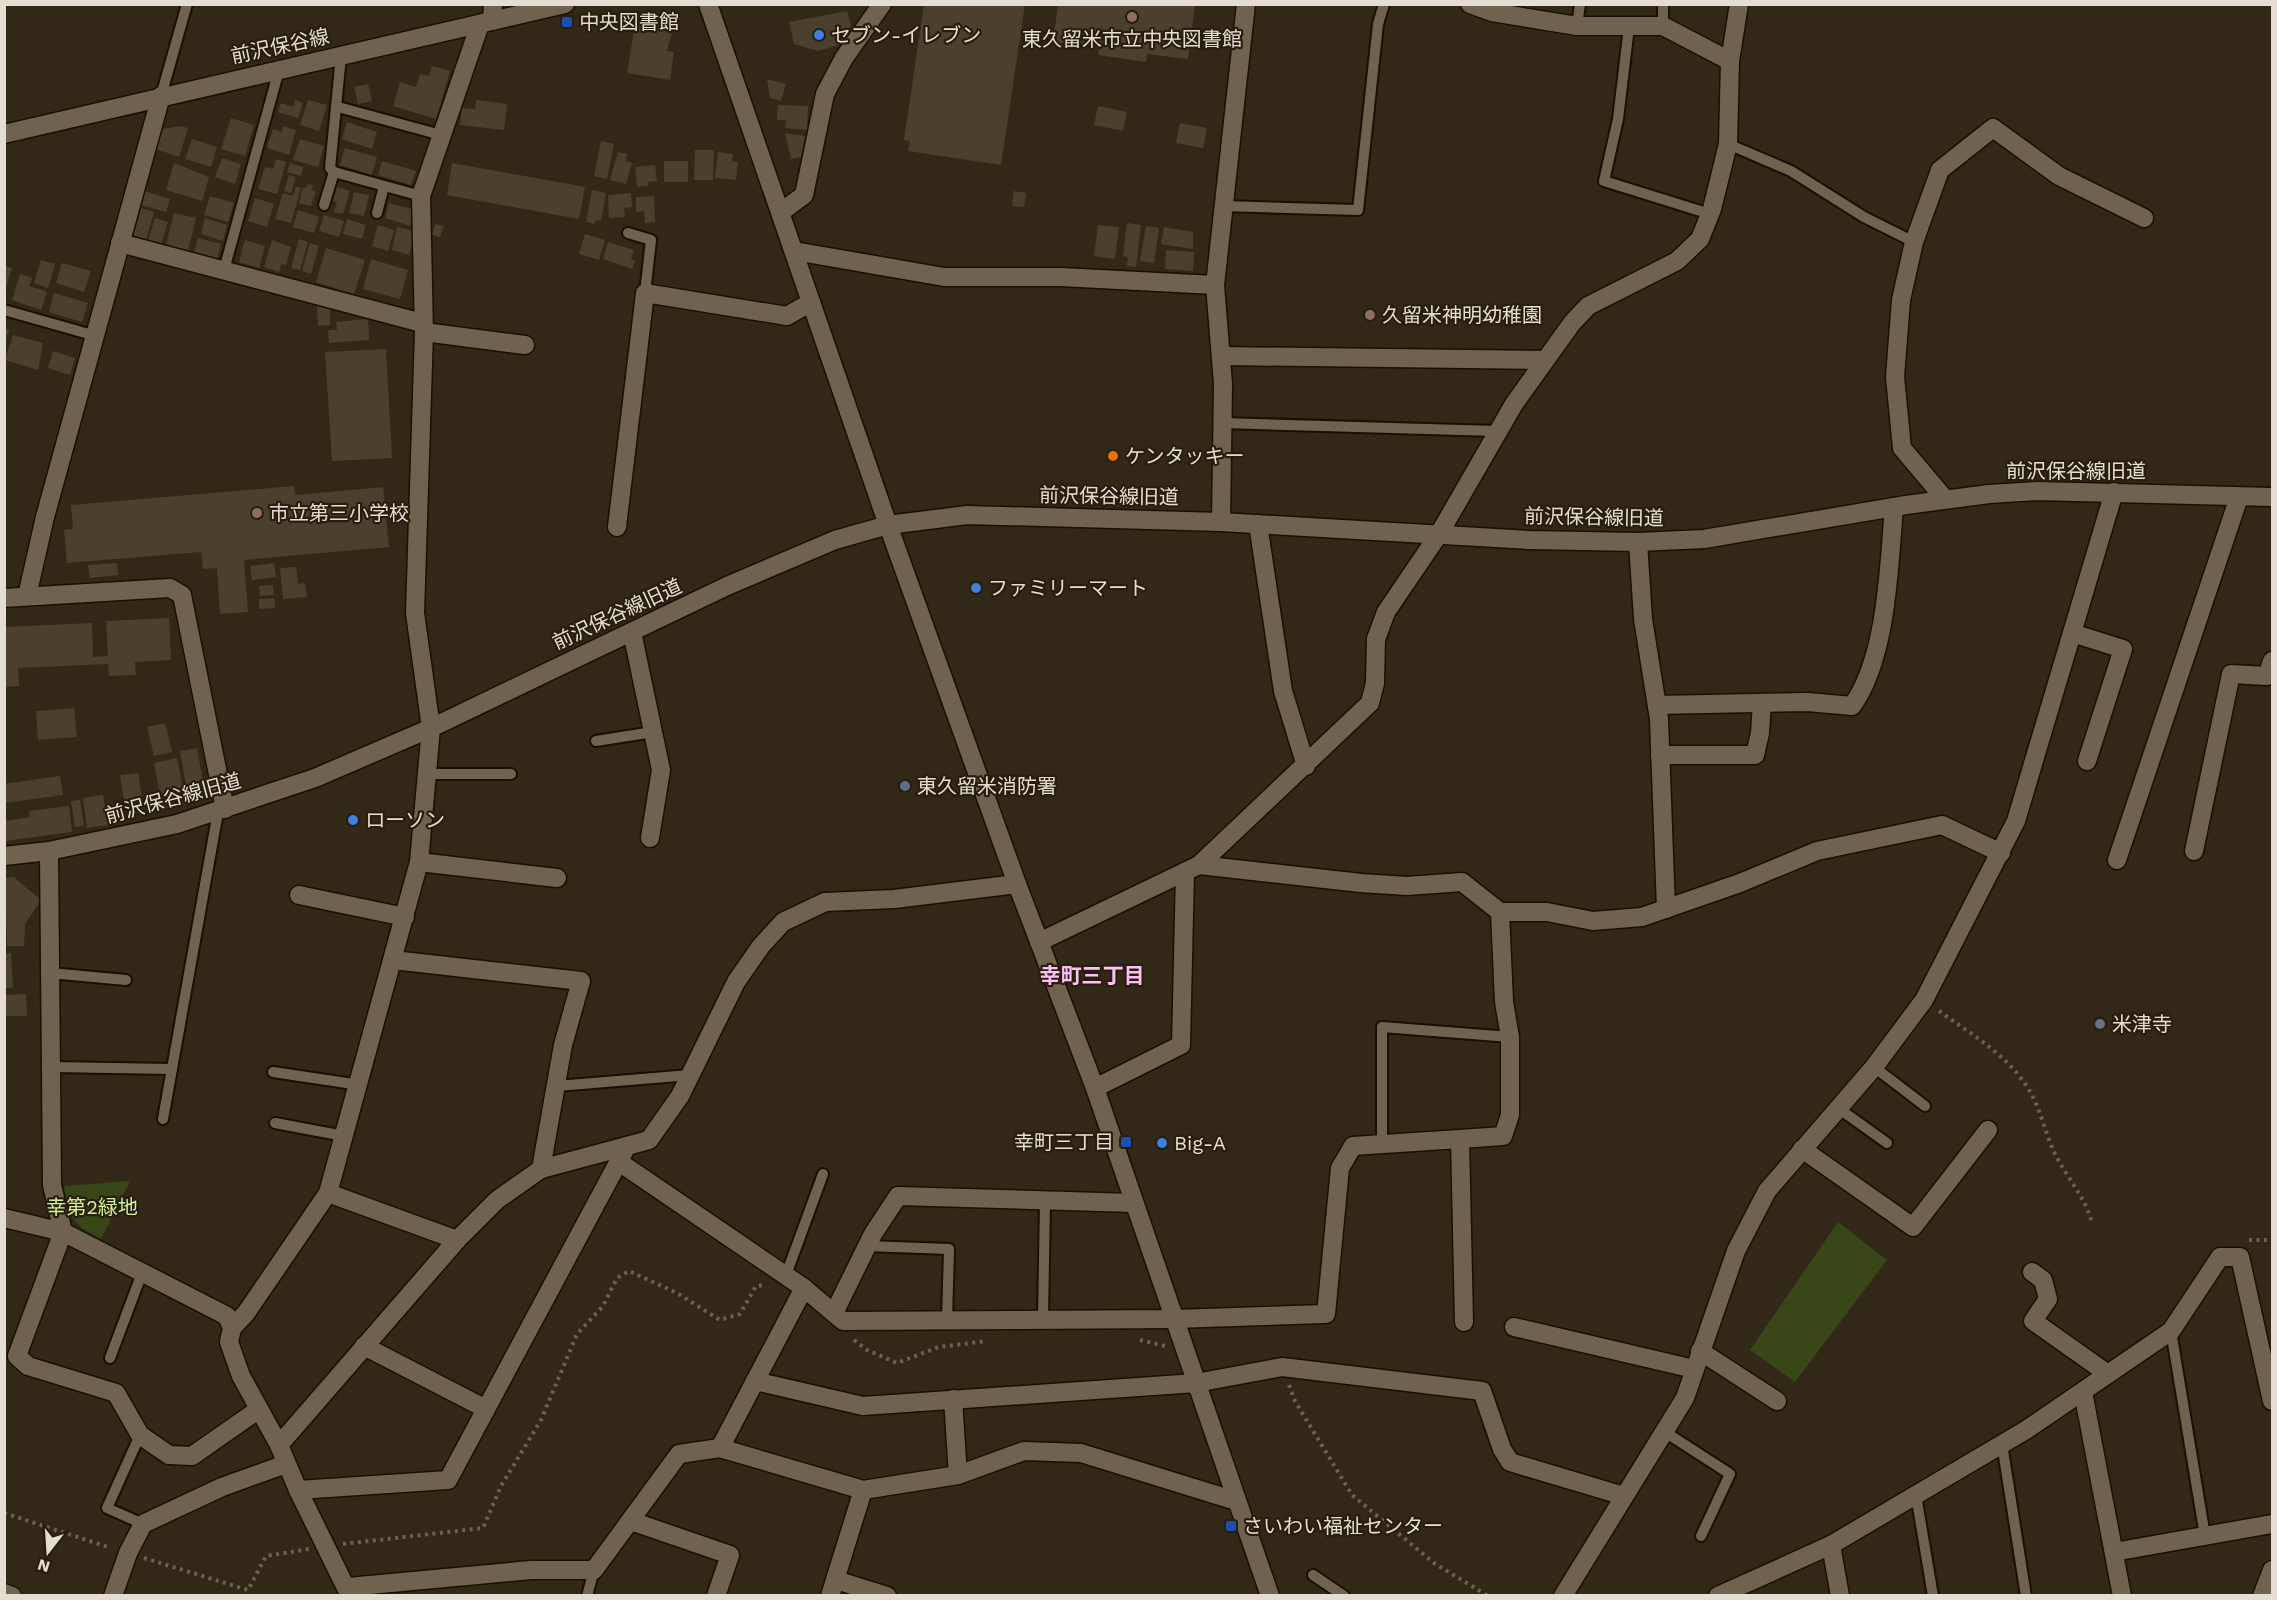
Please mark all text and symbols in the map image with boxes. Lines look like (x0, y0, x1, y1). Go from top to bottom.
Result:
place label: 中央図書館 (579, 10, 679, 34)
marker: 東久留米市立中央図書館 (1125, 10, 1139, 24)
marker: 中央図書館 (560, 15, 574, 29)
place label: セブン-イレブン (831, 23, 981, 47)
street label: 前沢保谷線 (229, 24, 331, 68)
place label: 東久留米市立中央図書館 (1022, 27, 1242, 51)
marker: セブン-イレブン (812, 28, 826, 42)
place label: 久留米神明幼稚園 (1382, 303, 1542, 327)
marker: 久留米神明幼稚園 (1363, 308, 1377, 322)
place label: ケンタッキー (1125, 444, 1244, 468)
marker: ケンタッキー (1106, 449, 1120, 463)
street label: 前沢保谷線旧道 (2006, 459, 2146, 483)
street label: 前沢保谷線旧道 (1039, 483, 1179, 509)
place label: 市立第三小学校 (269, 501, 409, 525)
street label: 前沢保谷線旧道 (1524, 504, 1664, 530)
marker: 市立第三小学校 (250, 506, 264, 520)
street label: 前沢保谷線旧道 (548, 574, 686, 654)
place label: ファミリーマート (988, 576, 1148, 600)
marker: ファミリーマート (969, 581, 983, 595)
street label: 前沢保谷線旧道 (102, 768, 244, 828)
place label: 東久留米消防署 (917, 774, 1057, 798)
marker: 東久留米消防署 (898, 779, 912, 793)
place label: ローソン (365, 808, 445, 832)
marker: ローソン (346, 813, 360, 827)
district label: 幸町三丁目 (1040, 963, 1145, 988)
place label: 米津寺 (2112, 1012, 2172, 1036)
marker: 米津寺 (2093, 1017, 2107, 1031)
place label: 幸町三丁目 (1014, 1130, 1114, 1154)
place label: Big-A (1174, 1131, 1226, 1155)
marker: 幸町三丁目 (1119, 1135, 1133, 1149)
marker: Big-A (1155, 1136, 1169, 1150)
park label: 幸第2緑地 (46, 1195, 138, 1219)
place label: さいわい福祉センター (1243, 1514, 1443, 1538)
marker: さいわい福祉センター (1224, 1519, 1238, 1533)
north arrow (18, 1522, 78, 1582)
text: N (35, 1555, 52, 1577)

